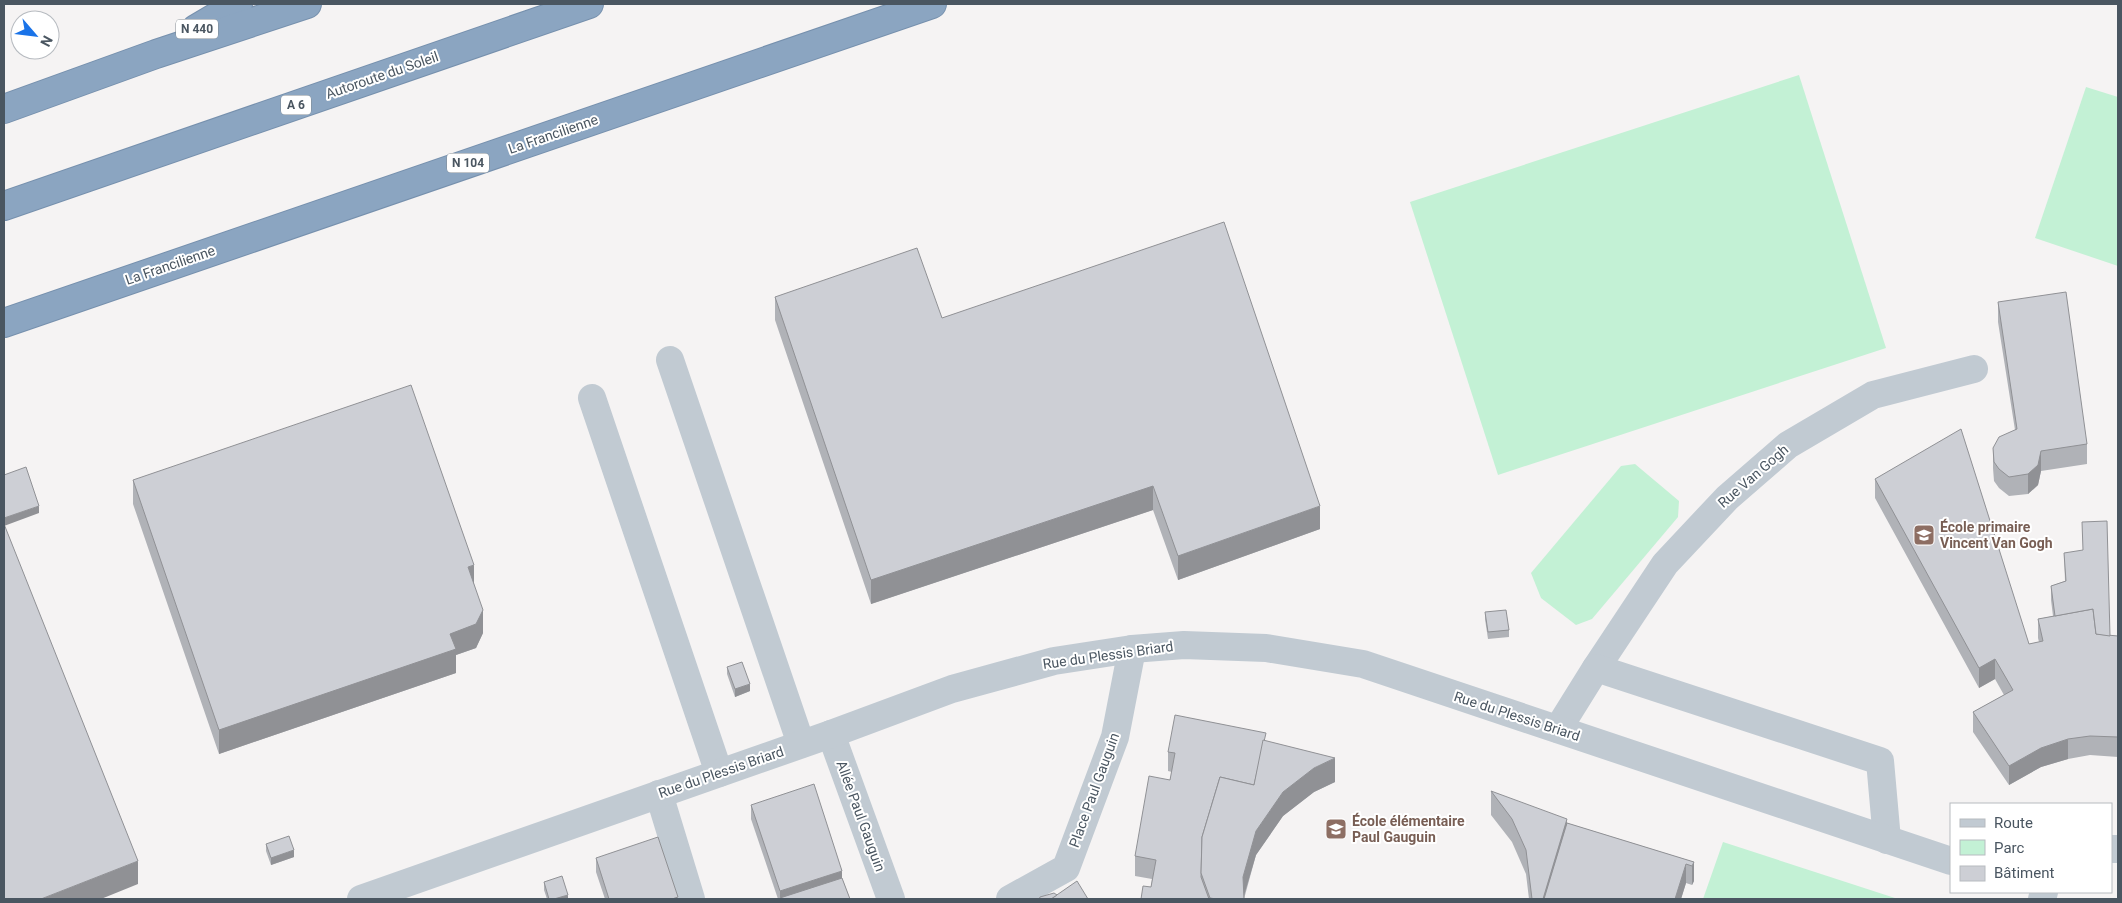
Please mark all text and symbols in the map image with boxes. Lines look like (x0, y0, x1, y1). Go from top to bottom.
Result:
north arrow (10, 10, 60, 60)
road number: N 440 (176, 20, 218, 38)
text: N (37, 33, 56, 49)
street label: Autoroute du Soleil (324, 48, 440, 102)
road number: A 6 (281, 96, 311, 114)
street label: La Francilienne (506, 111, 600, 157)
road number: N 104 (447, 154, 489, 172)
street label: La Francilienne (123, 242, 217, 288)
street label: Rue Van Gogh (1715, 441, 1791, 511)
place label: École primaire Vincent Van Gogh (1940, 518, 2053, 551)
school or university icon: École primaire Vincent Van Gogh (1912, 523, 1936, 547)
street label: Rue du Plessis Briard (1042, 638, 1174, 672)
street label: Rue du Plessis Briard (1452, 688, 1582, 744)
street label: Place Paul Gauguin (1066, 731, 1122, 849)
street label: Rue du Plessis Briard (656, 743, 786, 801)
street label: Allée Paul Gauguin (834, 758, 888, 874)
legend (1950, 803, 2112, 893)
place label: École élémentaire Paul Gauguin (1352, 812, 1465, 845)
text: Route (1994, 814, 2033, 832)
school or university icon: École élémentaire Paul Gauguin (1324, 817, 1348, 841)
text: Parc (1994, 839, 2024, 857)
text: Bâtiment (1994, 864, 2054, 882)

